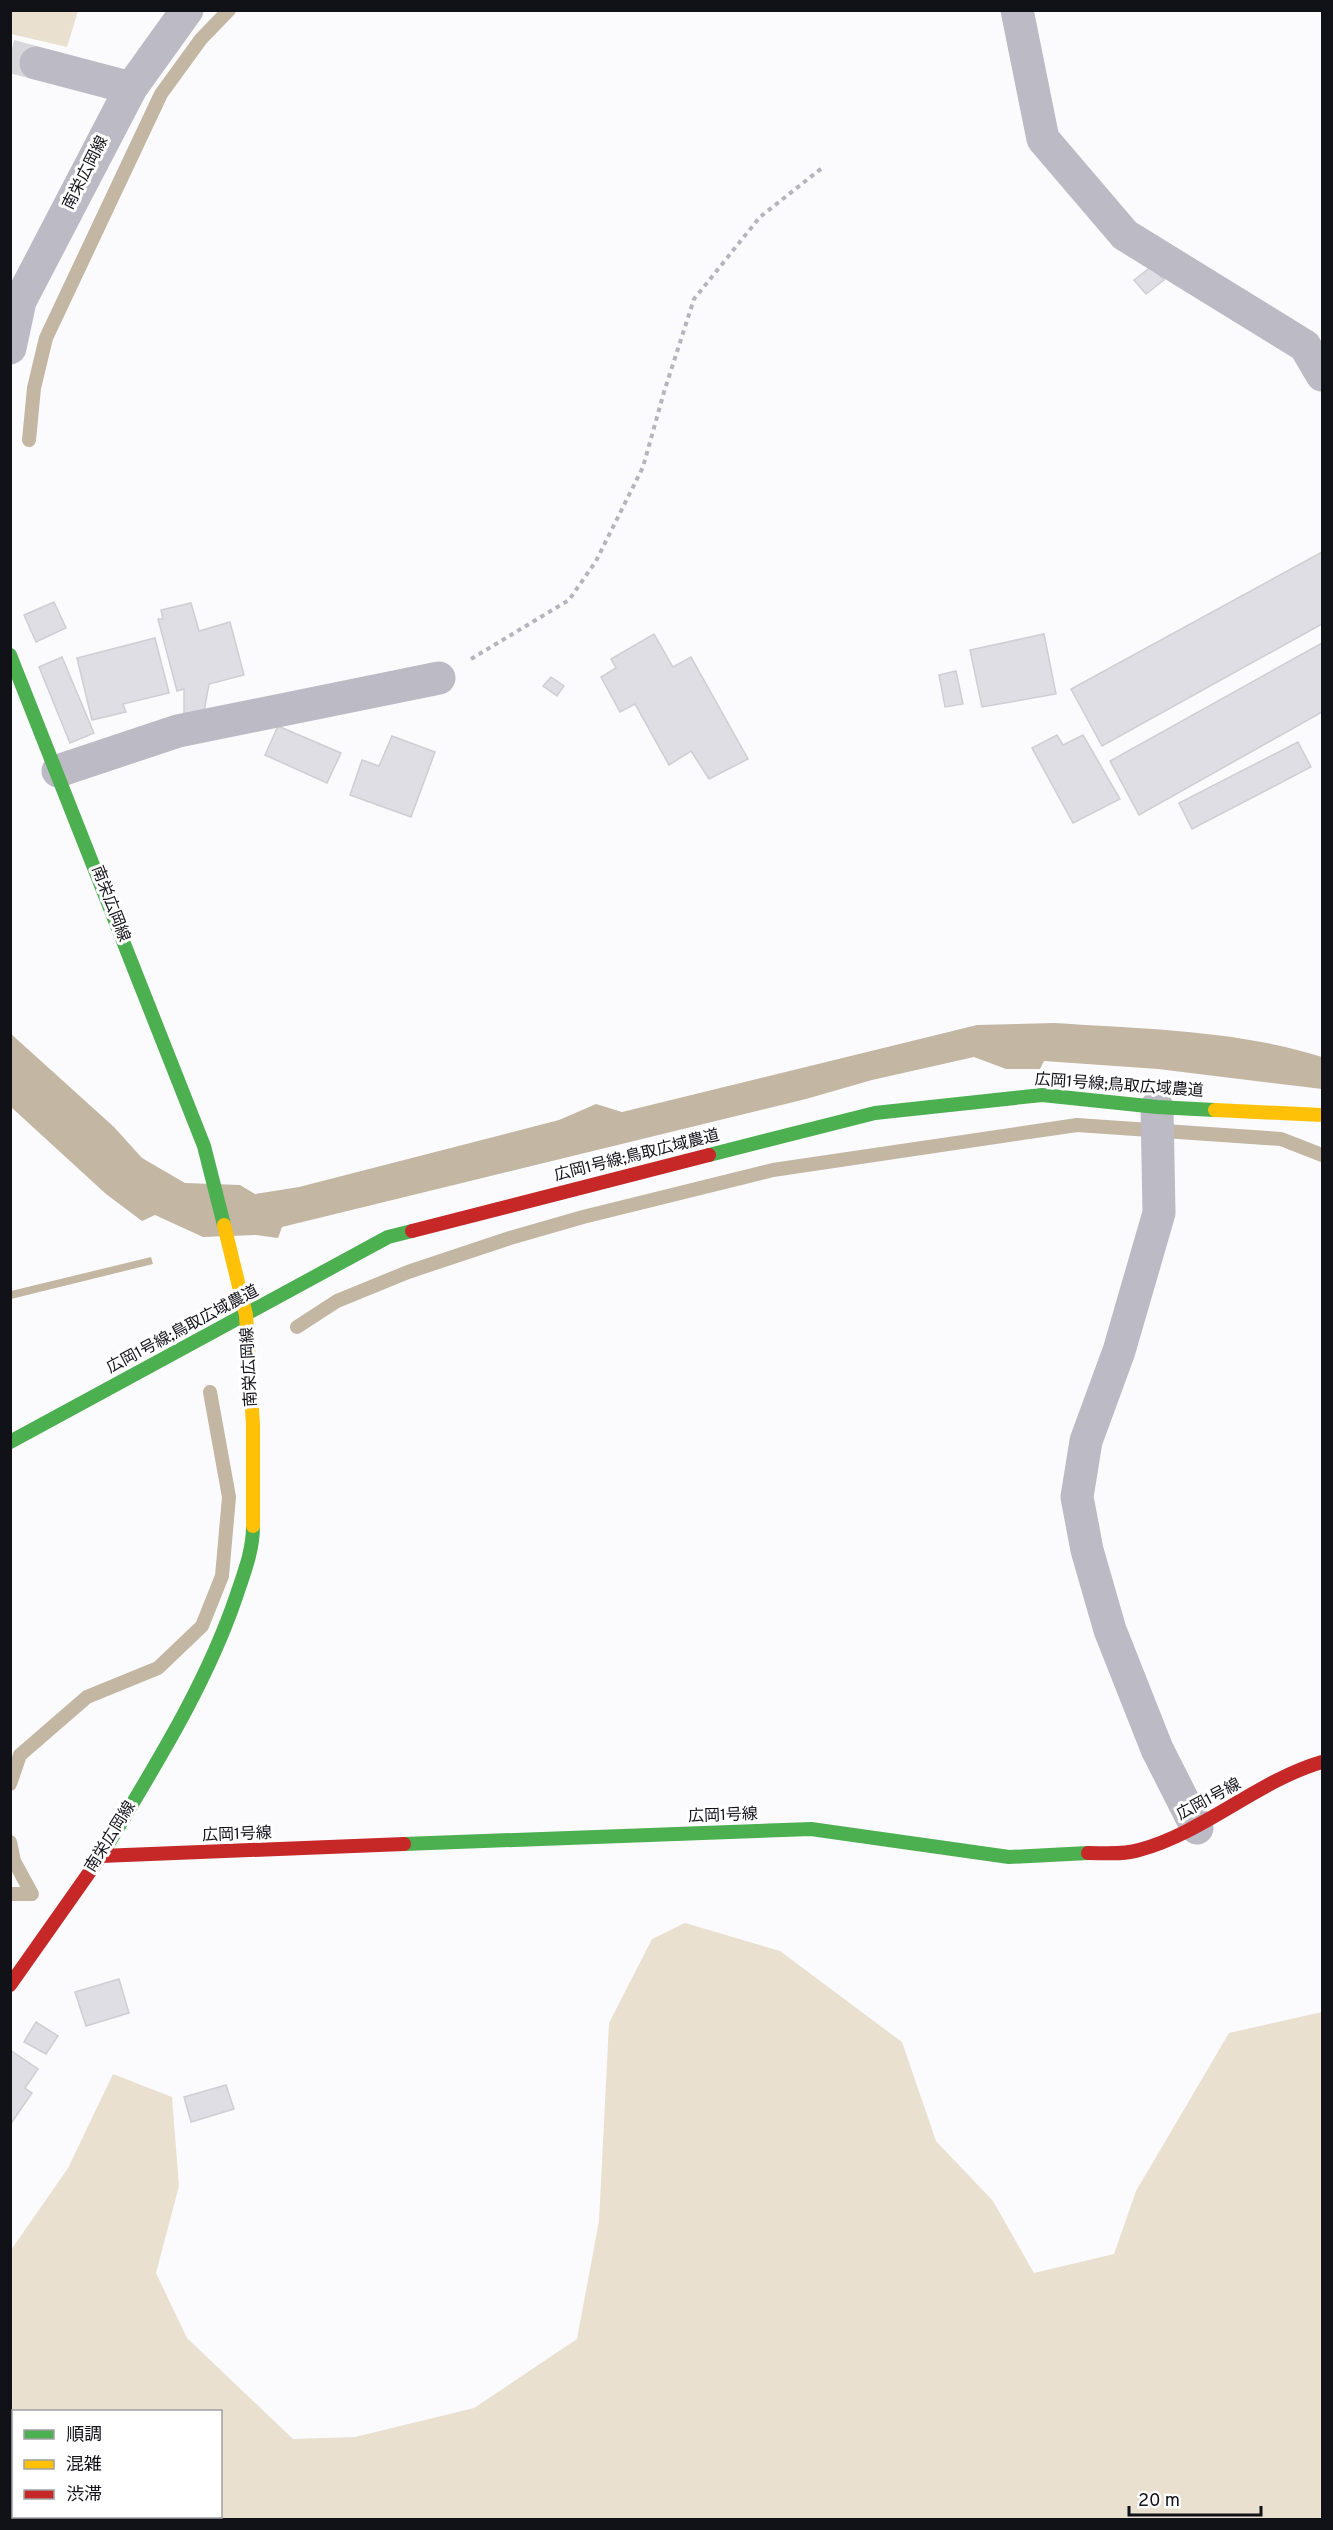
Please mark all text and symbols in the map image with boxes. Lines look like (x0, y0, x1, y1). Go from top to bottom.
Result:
street label: 南栄広岡線 (59, 133, 113, 213)
street label: 南栄広岡線 (86, 863, 134, 945)
street label: 広岡1号線;鳥取広域農道 (1034, 1070, 1204, 1102)
street label: 広岡1号線;鳥取広域農道 (552, 1126, 722, 1186)
street label: 広岡1号線;鳥取広域農道 (103, 1281, 263, 1379)
street label: 南栄広岡線 (238, 1327, 262, 1407)
street label: 広岡1号線 (1173, 1775, 1245, 1825)
street label: 南栄広岡線 (81, 1798, 141, 1876)
street label: 広岡1号線 (688, 1805, 758, 1827)
street label: 広岡1号線 (202, 1824, 272, 1846)
legend (12, 2410, 222, 2518)
text: 順調 (66, 2424, 102, 2447)
text: 混雑 (66, 2454, 102, 2477)
scale bar (1129, 2479, 1261, 2517)
text: 渋滞 (66, 2484, 102, 2507)
text: 20 m (1138, 2490, 1180, 2513)

